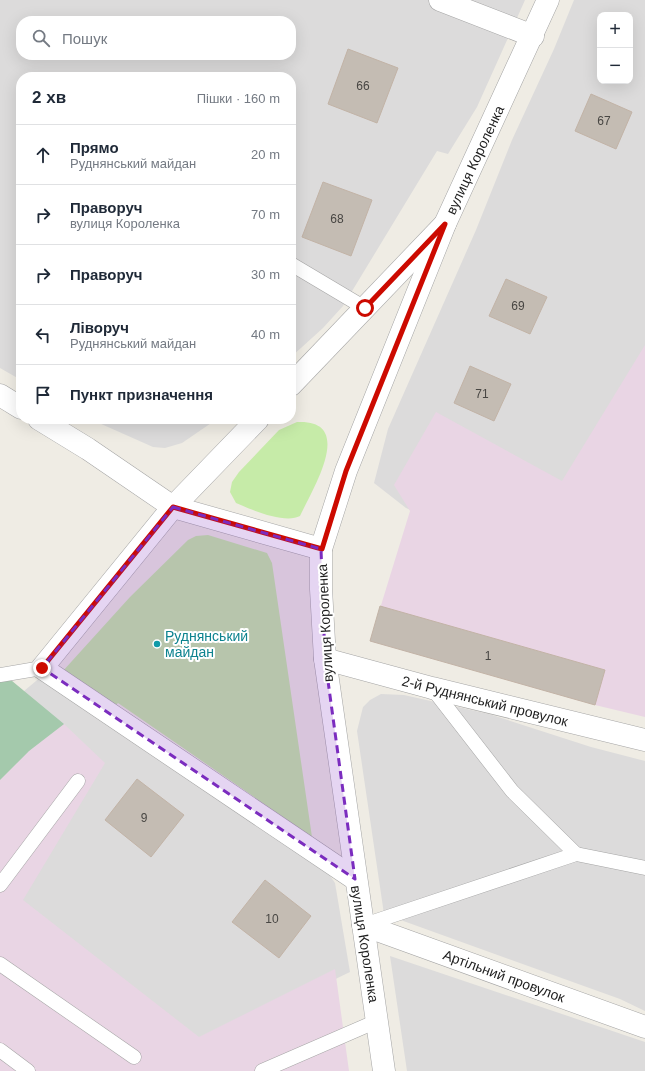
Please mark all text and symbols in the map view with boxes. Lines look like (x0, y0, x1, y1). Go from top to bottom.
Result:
map controls (597, 12, 633, 84)
button: + (597, 12, 633, 48)
search box (16, 16, 296, 60)
icon: search (30, 27, 52, 49)
text: Пошук (62, 30, 107, 47)
button: − (597, 48, 633, 84)
house number: 66 (356, 79, 370, 93)
text: 2 хв (32, 88, 66, 107)
text: Пішки · 160 m (197, 91, 280, 106)
street label: вулиця Короленка (443, 103, 507, 217)
house number: 67 (597, 114, 611, 128)
text: Прямо (70, 139, 119, 156)
icon: ahead (32, 144, 54, 166)
text: 20 m (251, 147, 280, 162)
text: Руднянський майдан (70, 156, 196, 171)
text: Праворуч (70, 199, 143, 216)
icon: right (32, 204, 54, 226)
text: 70 m (251, 207, 280, 222)
house number: 68 (330, 212, 344, 226)
text: вулиця Короленка (70, 216, 180, 231)
icon: right (32, 264, 54, 286)
text: Праворуч (70, 266, 143, 283)
text: 30 m (251, 267, 280, 282)
route start (356, 299, 374, 317)
house number: 69 (511, 299, 525, 313)
text: Ліворуч (70, 319, 129, 336)
icon: left (32, 324, 54, 346)
text: 40 m (251, 327, 280, 342)
text: Руднянський майдан (70, 336, 196, 351)
icon: arrive (32, 384, 54, 406)
text: Пункт призначення (70, 386, 213, 403)
house number: 71 (475, 387, 489, 401)
street label: вулиця Короленка (314, 563, 336, 683)
place label: Руднянський майдан (165, 628, 248, 660)
marker: Руднянський майдан (152, 639, 162, 649)
house number: 1 (485, 649, 492, 663)
route end (33, 659, 51, 677)
street label: 2-й Руднянський провулок (400, 673, 570, 730)
house number: 9 (141, 811, 148, 825)
street label: вулиця Короленка (348, 884, 382, 1004)
house number: 10 (265, 912, 279, 926)
street label: Артільний провулок (441, 947, 568, 1006)

